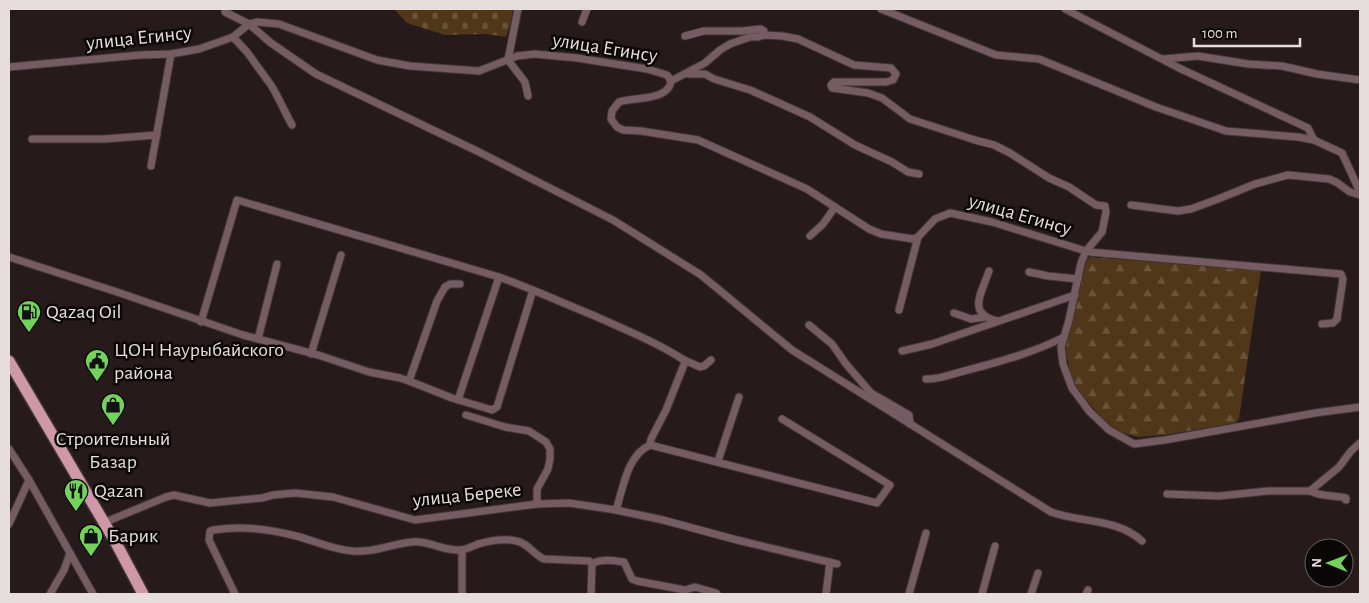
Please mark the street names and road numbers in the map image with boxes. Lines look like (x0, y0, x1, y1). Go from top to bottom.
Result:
street label: улица Егинсу (84, 22, 193, 54)
street label: улица Егинсу (550, 30, 659, 66)
street label: улица Егинсу (965, 191, 1074, 239)
street label: улица Береке (411, 479, 522, 511)

